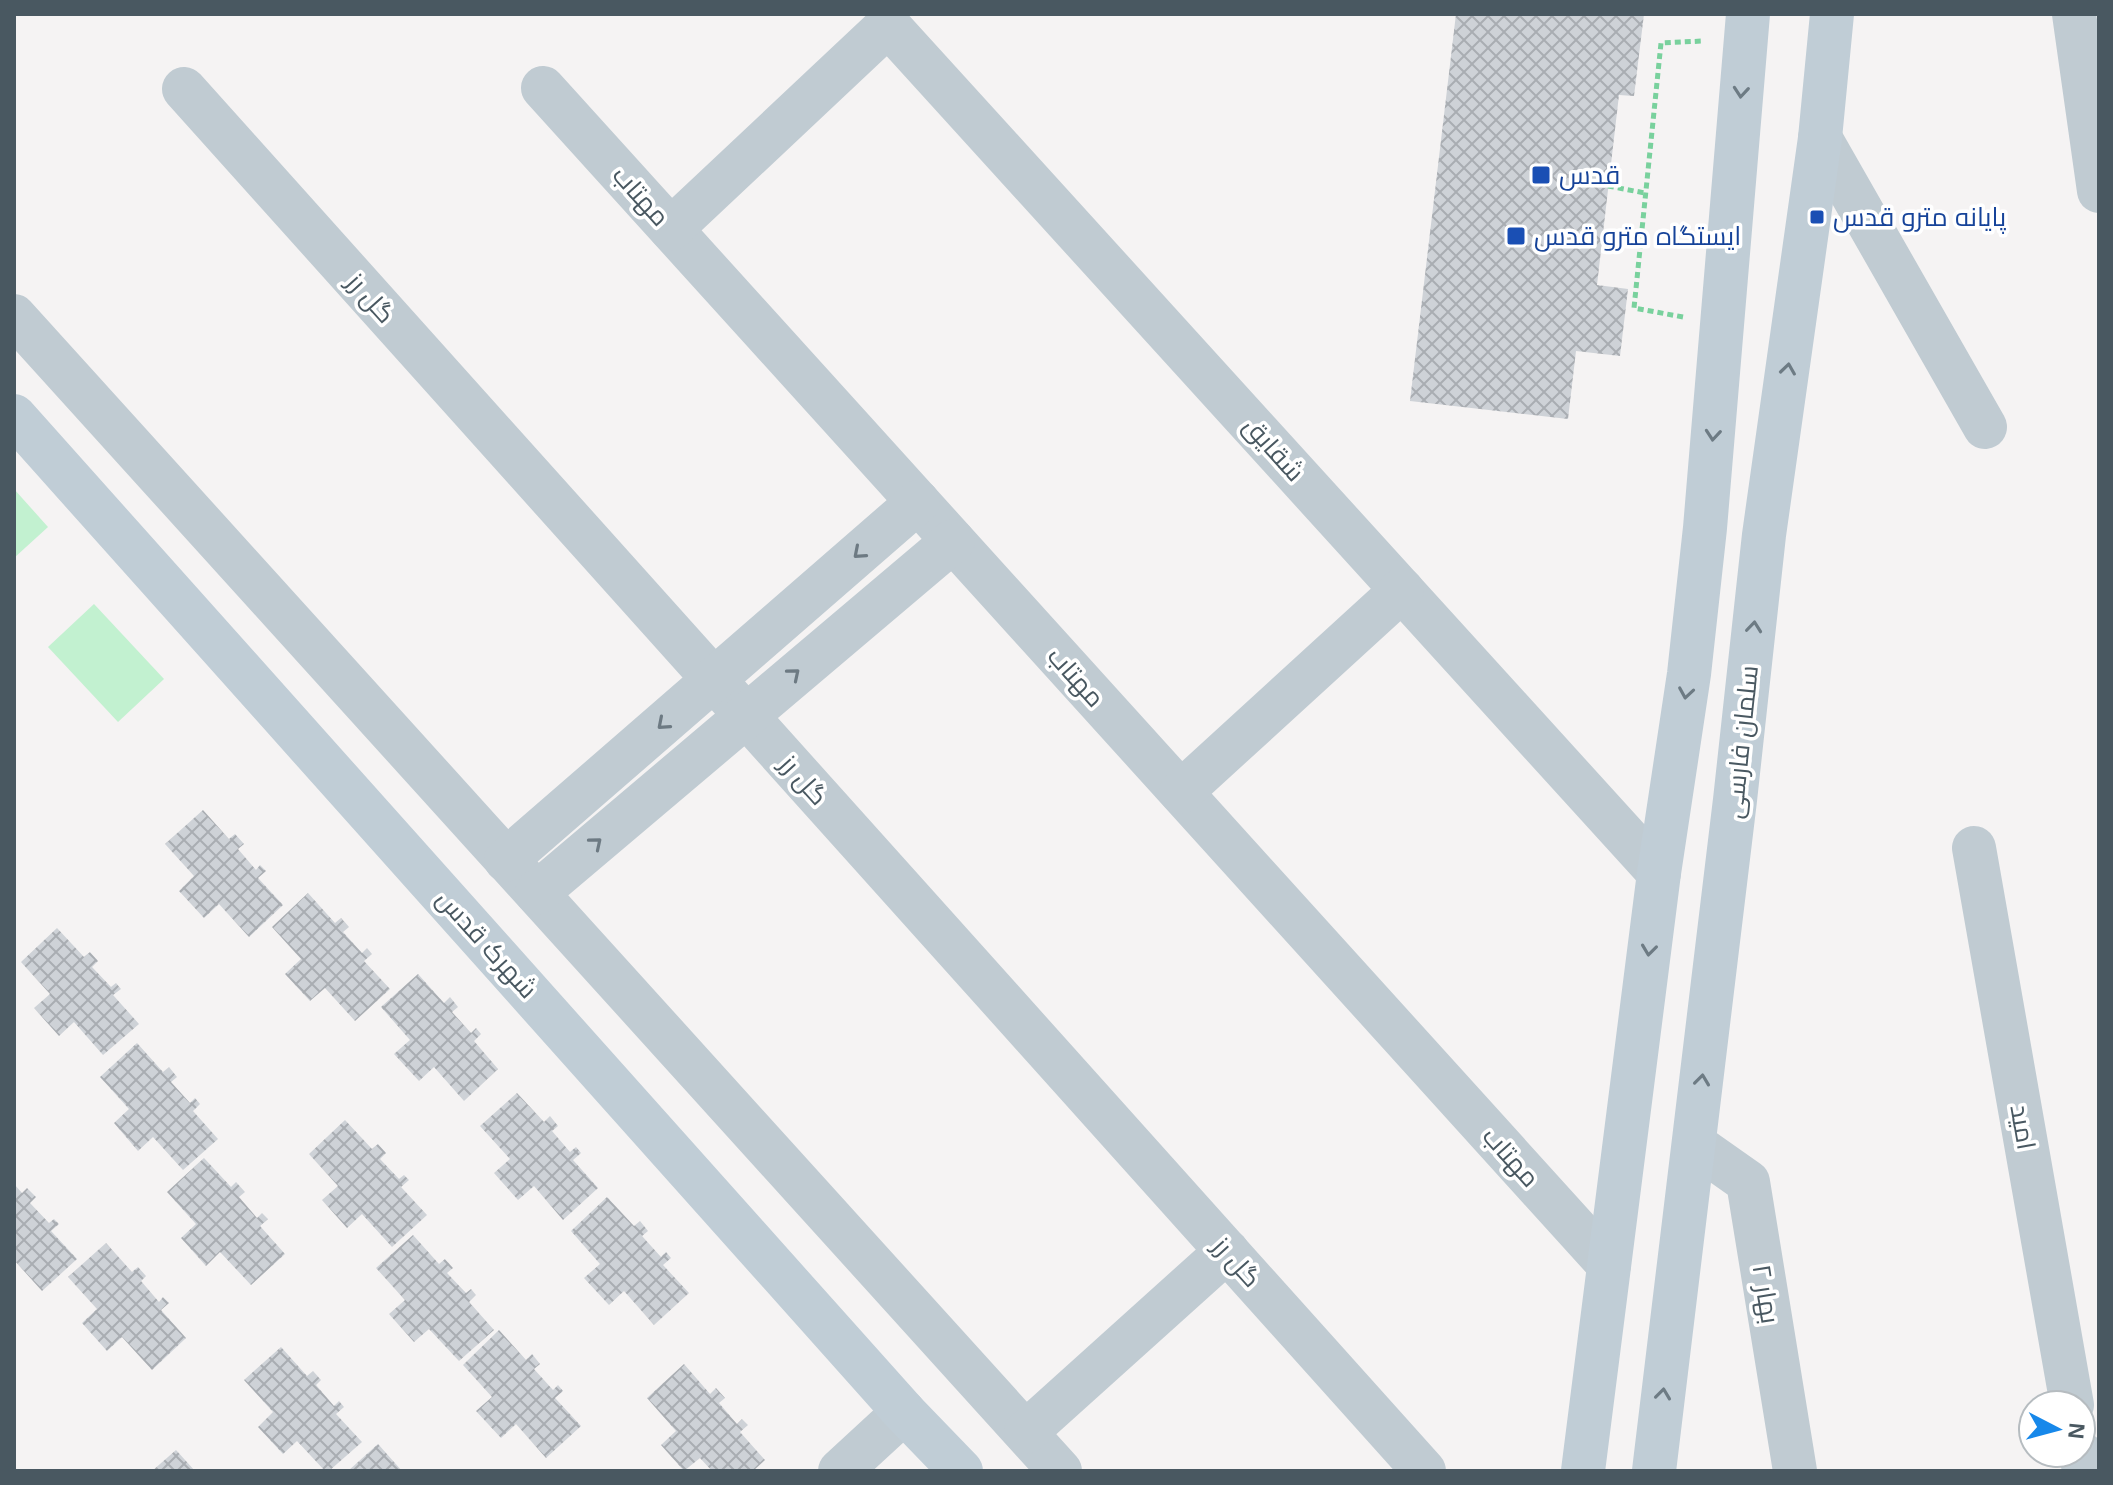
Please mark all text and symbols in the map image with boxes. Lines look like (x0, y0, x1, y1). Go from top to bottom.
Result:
one-way arrow (1733, 86, 1750, 99)
street label: مهتاب (606, 160, 675, 233)
place label: قدس (1559, 160, 1620, 191)
marker: قدس (1530, 164, 1552, 186)
place label: پایانه مترو قدس (1833, 202, 2006, 234)
marker: پایانه مترو قدس (1808, 208, 1826, 226)
place label: ایستگاه مترو قدس (1534, 221, 1741, 252)
marker: ایستگاه مترو قدس (1505, 225, 1527, 247)
street label: گل رز (339, 265, 401, 330)
one-way arrow (1779, 362, 1796, 376)
street label: شقايق (1237, 411, 1311, 488)
one-way arrow (1705, 428, 1722, 441)
one-way arrow (854, 543, 868, 558)
one-way arrow (1746, 620, 1763, 633)
street label: مهتاب (1041, 641, 1110, 714)
street label: سلمان فارسی (1718, 664, 1765, 820)
one-way arrow (785, 670, 800, 684)
one-way arrow (1678, 686, 1695, 700)
one-way arrow (657, 714, 672, 728)
street label: گل رز (772, 747, 834, 812)
one-way arrow (587, 838, 601, 853)
street label: شهرک قدس (430, 884, 543, 1005)
one-way arrow (1641, 943, 1658, 957)
one-way arrow (1693, 1073, 1710, 1087)
street label: امید (2004, 1102, 2042, 1152)
street label: مهتاب (1476, 1121, 1545, 1194)
street label: گل رز (1205, 1229, 1267, 1294)
street label: بهار ۲ (1746, 1262, 1785, 1326)
one-way arrow (1655, 1387, 1672, 1400)
north arrow (2017, 1389, 2097, 1469)
text: N (2063, 1422, 2090, 1440)

